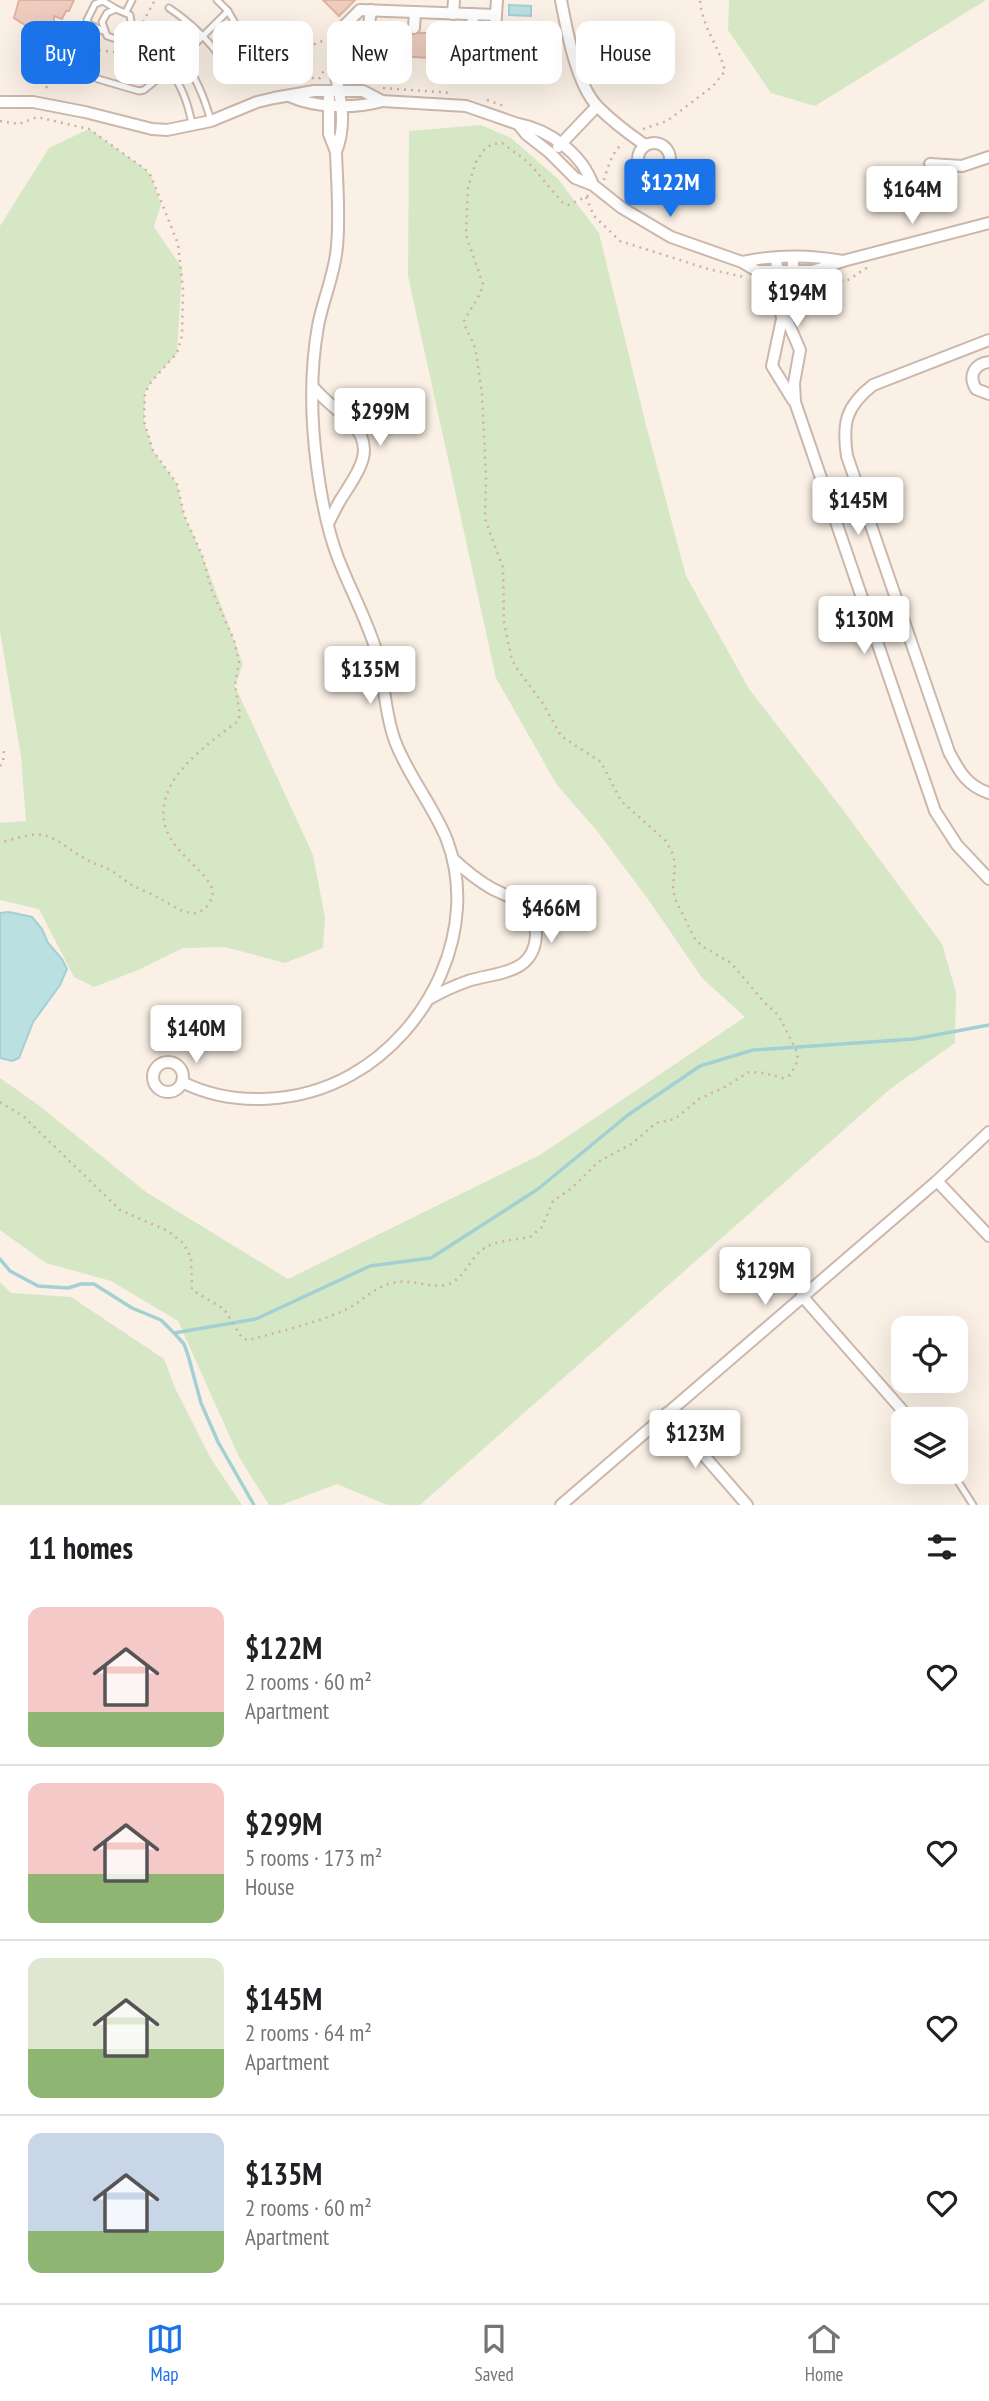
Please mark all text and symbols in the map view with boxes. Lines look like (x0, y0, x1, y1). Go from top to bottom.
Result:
chip: Buy (21, 21, 100, 84)
chip: Rent (114, 21, 199, 84)
chip: Filters (213, 21, 313, 84)
chip: New (327, 21, 412, 84)
chip: Apartment (426, 21, 562, 84)
chip: House (576, 21, 675, 84)
pin: $122M (621, 160, 719, 219)
pin: $164M (863, 166, 961, 226)
text: $122M (640, 167, 700, 196)
text: $164M (882, 174, 942, 203)
pin: $194M (748, 270, 846, 329)
text: $194M (767, 277, 827, 306)
pin: $299M (331, 388, 429, 448)
text: $299M (350, 396, 410, 425)
pin: $145M (809, 477, 907, 537)
text: $145M (828, 485, 888, 514)
pin: $130M (815, 596, 913, 656)
text: $130M (834, 604, 894, 633)
pin: $135M (321, 646, 419, 706)
text: $135M (340, 654, 400, 683)
pin: $466M (502, 886, 600, 945)
text: $466M (521, 893, 581, 922)
pin: $140M (147, 1006, 245, 1065)
text: $140M (166, 1013, 226, 1042)
pin: $129M (716, 1248, 814, 1307)
text: $129M (735, 1255, 795, 1284)
map controls (891, 1316, 968, 1484)
button: locate (891, 1316, 968, 1393)
button: layers (891, 1407, 968, 1484)
pin: $123M (646, 1410, 744, 1470)
text: $123M (665, 1418, 725, 1447)
text: 11 homes (28, 1528, 133, 1567)
icon: filters (923, 1528, 961, 1566)
text: $122M (245, 1628, 322, 1667)
icon: home (84, 1635, 168, 1719)
icon: heart (923, 1658, 961, 1696)
text: 2 rooms · 60 m² (245, 1667, 372, 1696)
text: Apartment (245, 1696, 329, 1725)
text: $299M (245, 1804, 322, 1843)
icon: home (84, 1811, 168, 1895)
icon: heart (923, 1834, 961, 1872)
text: 5 rooms · 173 m² (245, 1843, 382, 1872)
text: House (245, 1872, 295, 1901)
text: $145M (245, 1979, 322, 2018)
icon: home (84, 1986, 168, 2070)
icon: heart (923, 2009, 961, 2047)
text: 2 rooms · 64 m² (245, 2018, 372, 2047)
text: Apartment (245, 2047, 329, 2076)
text: $135M (245, 2154, 322, 2193)
icon: home (84, 2161, 168, 2245)
icon: heart (923, 2184, 961, 2222)
text: 2 rooms · 60 m² (245, 2193, 372, 2222)
text: Apartment (245, 2222, 329, 2251)
tab: Map (146, 2320, 184, 2386)
tab: Saved (475, 2320, 514, 2386)
tab: Home (805, 2320, 843, 2386)

